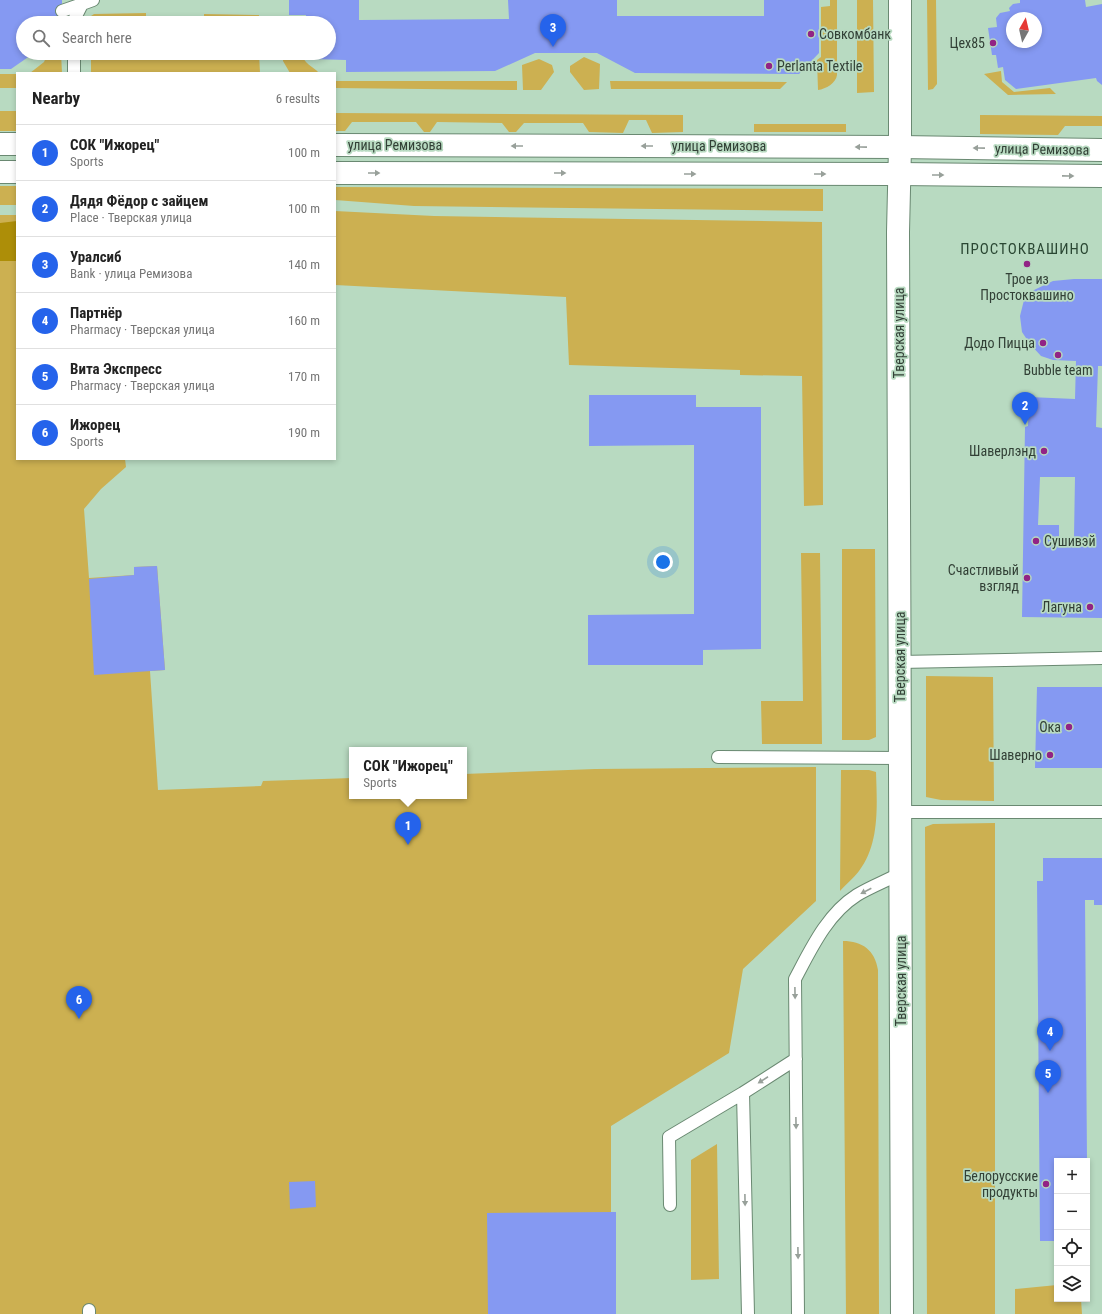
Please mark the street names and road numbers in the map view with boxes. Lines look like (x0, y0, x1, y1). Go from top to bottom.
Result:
street label: улица Ремизова (348, 137, 442, 153)
street label: улица Ремизова (672, 138, 766, 154)
street label: улица Ремизова (995, 140, 1089, 158)
street label: Тверская улица (891, 288, 907, 378)
street label: Тверская улица (892, 612, 908, 702)
street label: Тверская улица (893, 936, 909, 1026)

